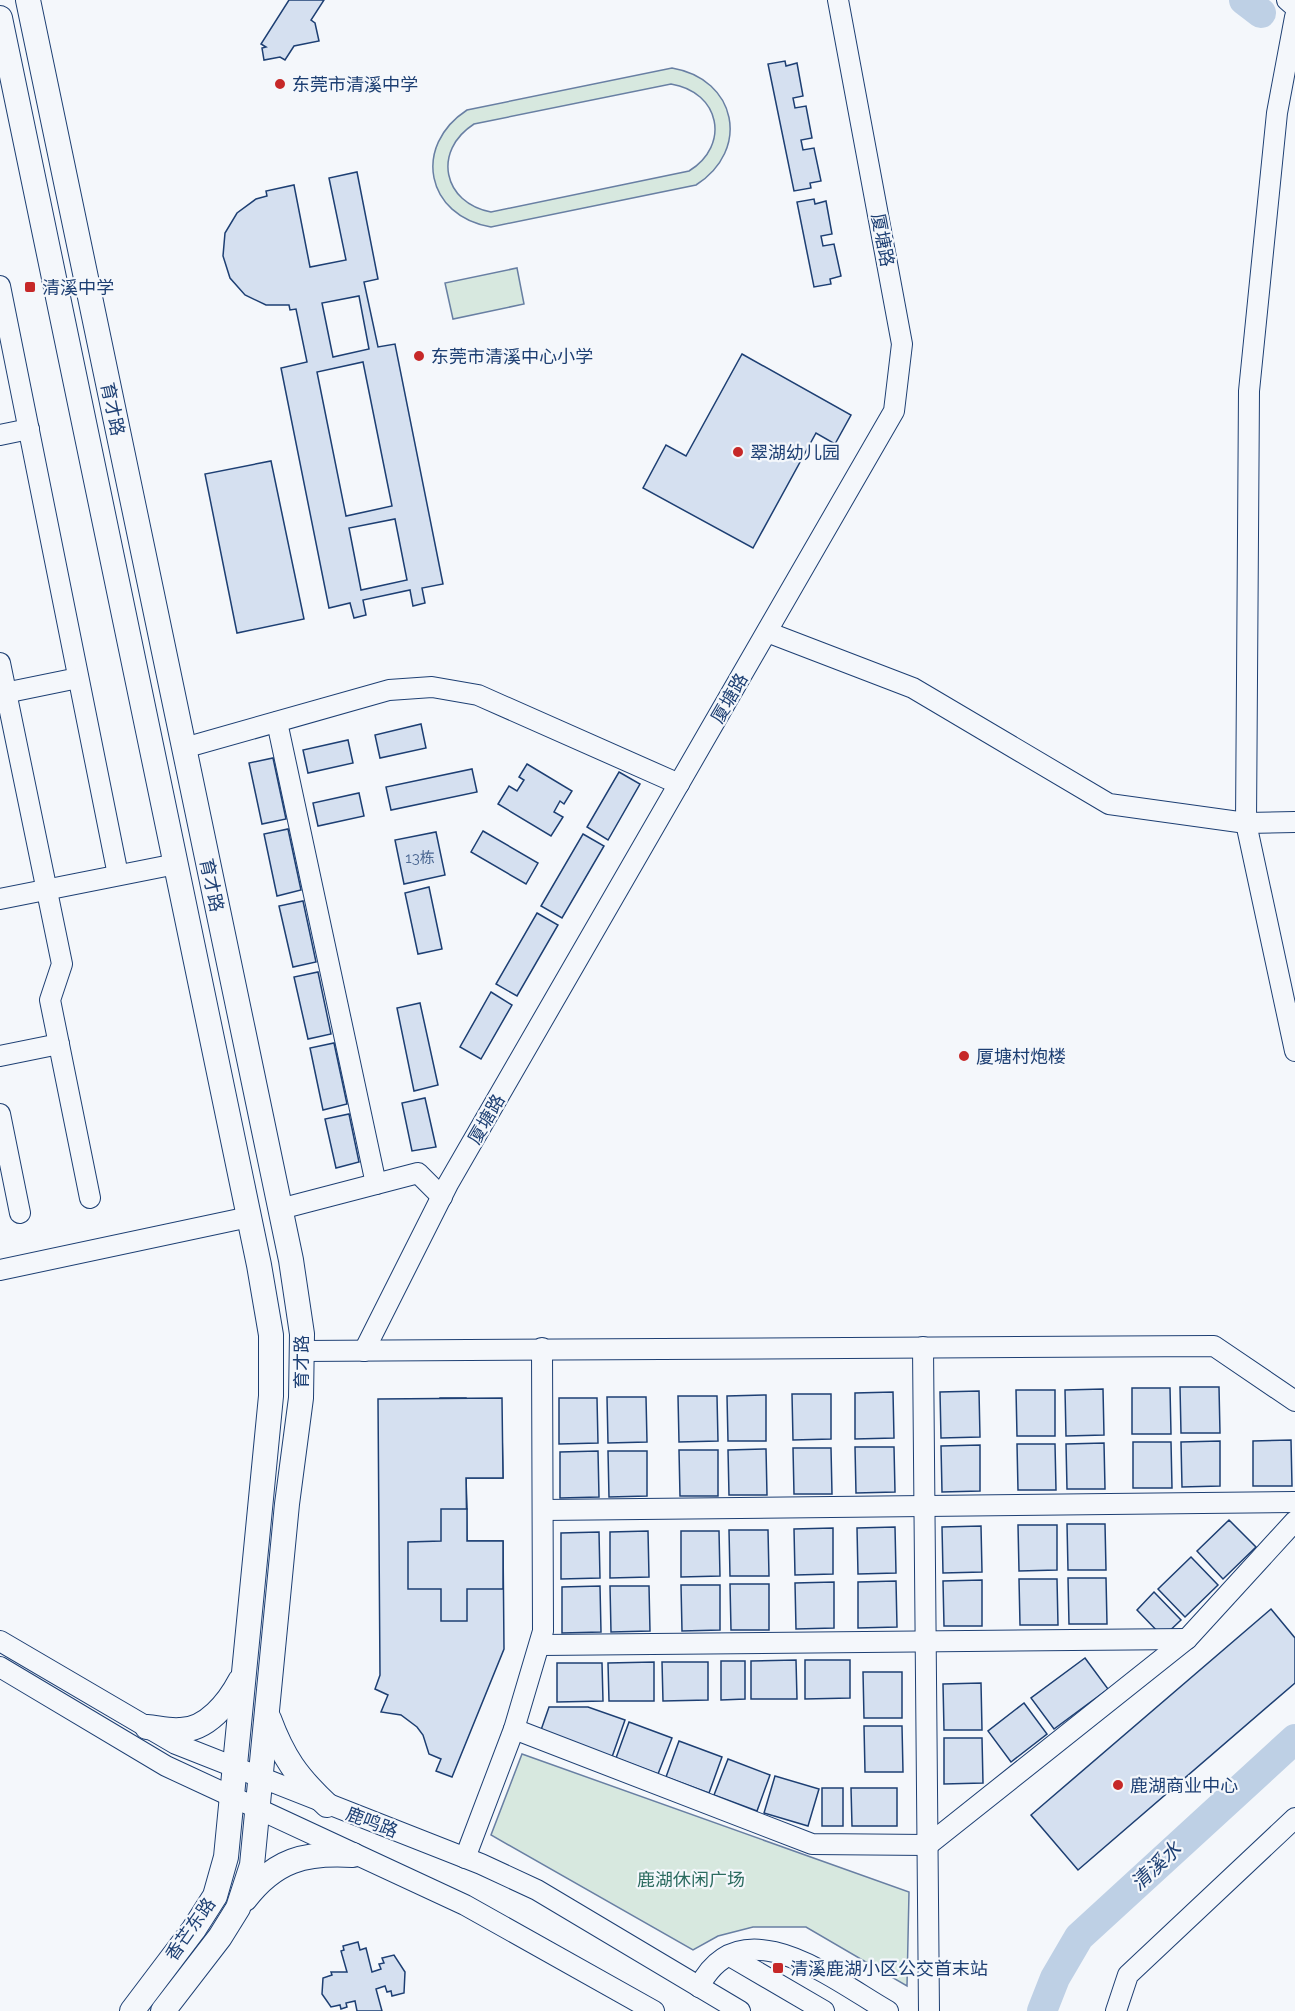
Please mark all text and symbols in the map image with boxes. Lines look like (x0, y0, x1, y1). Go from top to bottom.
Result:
place label: 东莞市清溪中学 (292, 74, 418, 95)
marker: 东莞市清溪中学 (273, 77, 287, 91)
street label: 厦塘路 (868, 211, 898, 269)
place label: 清溪中学 (42, 277, 114, 298)
marker: 清溪中学 (23, 280, 37, 294)
place label: 东莞市清溪中心小学 (431, 346, 593, 367)
marker: 东莞市清溪中心小学 (412, 349, 426, 363)
street label: 育才路 (97, 380, 129, 438)
place label: 翠湖幼儿园 (750, 442, 840, 463)
marker: 翠湖幼儿园 (731, 445, 745, 459)
street label: 厦塘路 (706, 669, 752, 727)
house number: 13栋 (405, 849, 435, 867)
street label: 育才路 (196, 856, 228, 914)
place label: 厦塘村炮楼 (976, 1046, 1066, 1067)
marker: 厦塘村炮楼 (957, 1049, 971, 1063)
street label: 厦塘路 (463, 1090, 509, 1148)
street label: 育才路 (291, 1335, 312, 1389)
place label: 鹿湖商业中心 (1130, 1775, 1238, 1796)
marker: 鹿湖商业中心 (1111, 1778, 1125, 1792)
street label: 鹿鸣路 (343, 1803, 401, 1841)
water label: 清溪水 (1126, 1836, 1187, 1895)
park label: 鹿湖休闲广场 (637, 1869, 745, 1890)
street label: 香芒东路 (161, 1893, 219, 1965)
place label: 清溪鹿湖小区公交首末站 (790, 1958, 988, 1979)
marker: 清溪鹿湖小区公交首末站 (771, 1961, 785, 1975)

